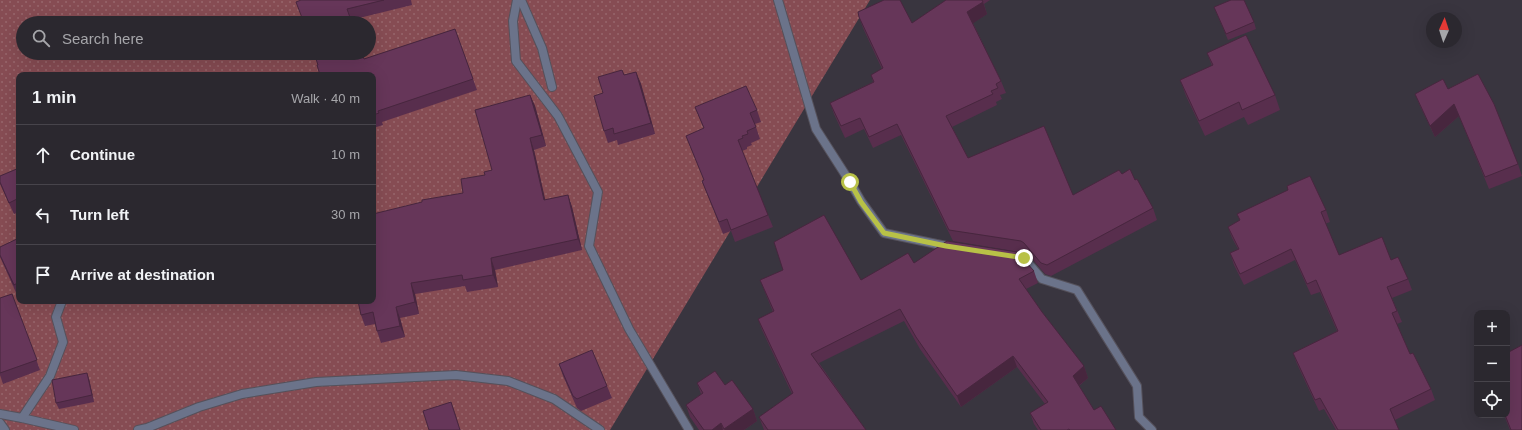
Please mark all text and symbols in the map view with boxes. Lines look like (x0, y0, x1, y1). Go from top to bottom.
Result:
north arrow (1426, 12, 1462, 48)
search box (16, 16, 376, 60)
icon: search (30, 27, 52, 49)
text: Search here (62, 30, 144, 47)
text: 1 min (32, 88, 76, 107)
text: Walk · 40 m (291, 91, 360, 106)
icon: ahead (32, 144, 54, 166)
text: Continue (70, 146, 135, 163)
text: 10 m (331, 147, 360, 162)
route start (841, 173, 859, 191)
icon: left (32, 204, 54, 226)
text: Turn left (70, 206, 129, 223)
text: 30 m (331, 207, 360, 222)
route end (1015, 249, 1033, 267)
icon: arrive (32, 264, 54, 286)
text: Arrive at destination (70, 266, 215, 283)
map controls (1474, 310, 1510, 418)
button: + (1474, 310, 1510, 346)
button: − (1474, 346, 1510, 382)
button: locate (1474, 382, 1510, 418)

